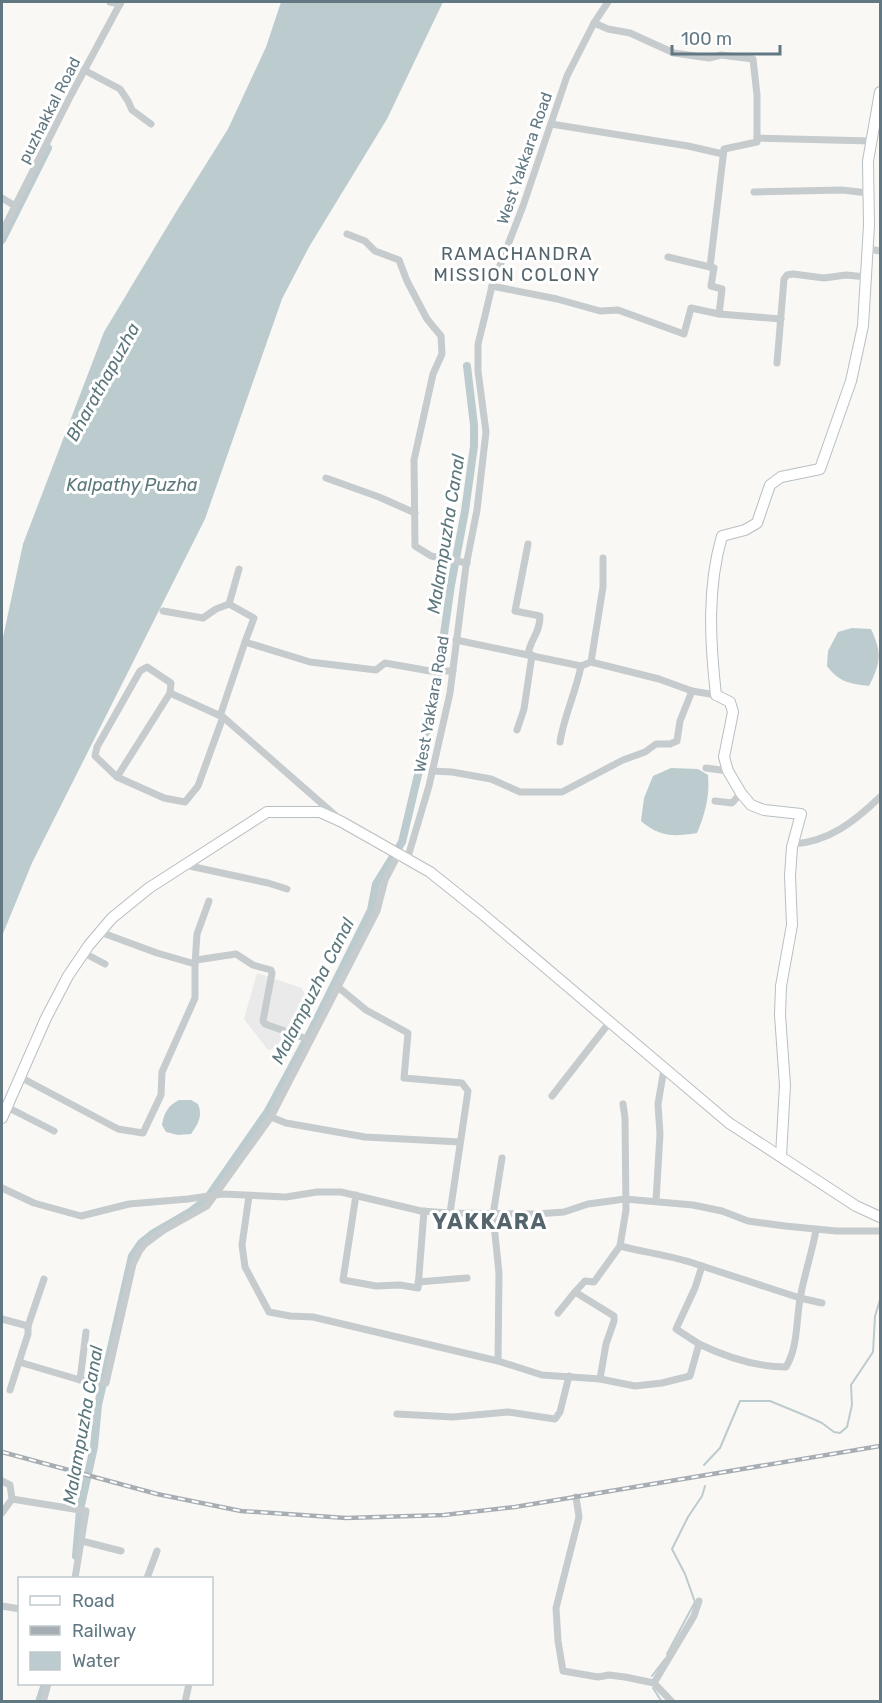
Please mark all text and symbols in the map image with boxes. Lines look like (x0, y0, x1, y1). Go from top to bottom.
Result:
scale bar (672, 18, 780, 56)
text: 100 m (681, 28, 732, 50)
street label: puzhakkal Road (14, 54, 84, 167)
street label: West Yakkara Road (493, 89, 556, 227)
district label: RAMACHANDRA MISSION COLONY (433, 243, 601, 286)
water label: Bharathapuzha (61, 319, 145, 445)
water label: Malampuzha Canal (423, 452, 470, 615)
water label: Kalpathy Puzha (66, 474, 198, 496)
street label: West Yakkara Road (410, 634, 453, 774)
water label: Malampuzha Canal (267, 914, 360, 1068)
district label: YAKKARA (432, 1208, 548, 1235)
water label: Malampuzha Canal (58, 1343, 108, 1506)
legend (18, 1577, 213, 1685)
text: Road (72, 1590, 115, 1612)
text: Railway (72, 1620, 136, 1642)
text: Water (72, 1650, 120, 1672)

